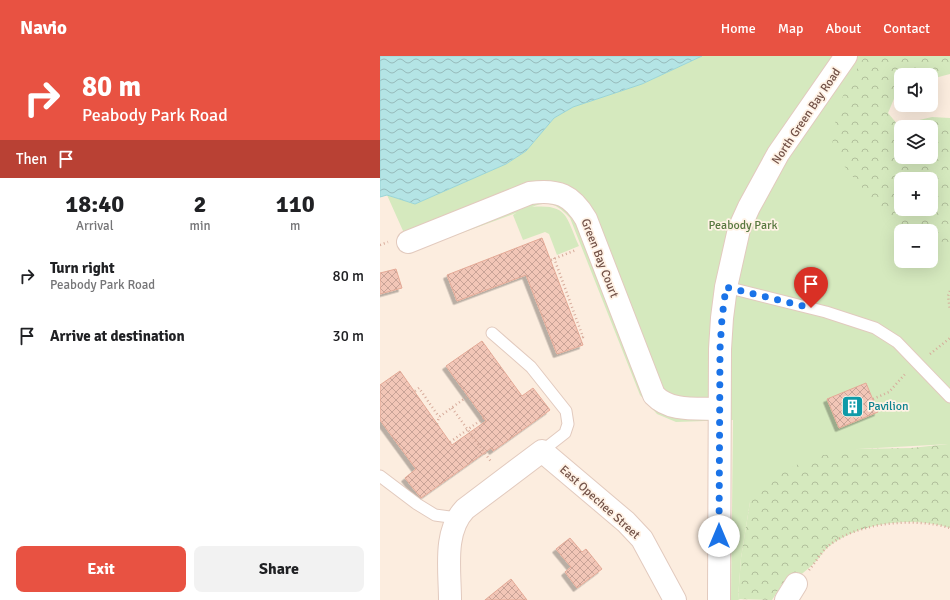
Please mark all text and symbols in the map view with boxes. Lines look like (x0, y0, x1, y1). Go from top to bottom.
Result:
text: Navio (20, 16, 67, 40)
text: Home (721, 20, 756, 37)
text: Map (778, 20, 803, 37)
text: About (825, 20, 861, 37)
text: Contact (883, 20, 930, 37)
street label: North Green Bay Road (769, 65, 844, 167)
map controls (894, 68, 938, 268)
button: sound (894, 68, 938, 112)
text: 80 m (82, 70, 141, 104)
icon: right (16, 72, 68, 124)
text: Peabody Park Road (82, 104, 228, 126)
button: layers (894, 120, 938, 164)
icon: arrive (55, 148, 77, 170)
text: Then (16, 150, 47, 168)
button: + (894, 172, 938, 216)
text: 18:40 (65, 189, 124, 219)
text: 2 (194, 189, 206, 219)
text: 110 (276, 189, 315, 219)
street label: Green Bay Court (578, 217, 621, 300)
text: Arrival (76, 218, 113, 234)
text: min (190, 218, 211, 234)
text: m (290, 218, 300, 234)
park label: Peabody Park (709, 218, 777, 233)
button: − (894, 224, 938, 268)
text: Turn right (50, 259, 115, 277)
icon: right (16, 265, 38, 287)
text: 80 m (333, 267, 364, 285)
pin (794, 267, 828, 308)
icon: arrive (800, 273, 822, 295)
text: Peabody Park Road (50, 277, 155, 293)
icon: arrive (16, 325, 38, 347)
text: Arrive at destination (50, 327, 185, 345)
text: 30 m (333, 327, 364, 345)
building icon: Pavilion (839, 393, 865, 419)
place label: Pavilion (868, 399, 909, 414)
street label: East Opechee Street (556, 462, 643, 542)
position arrow (698, 515, 740, 557)
button: Exit (16, 546, 186, 592)
button: Share (194, 546, 364, 592)

